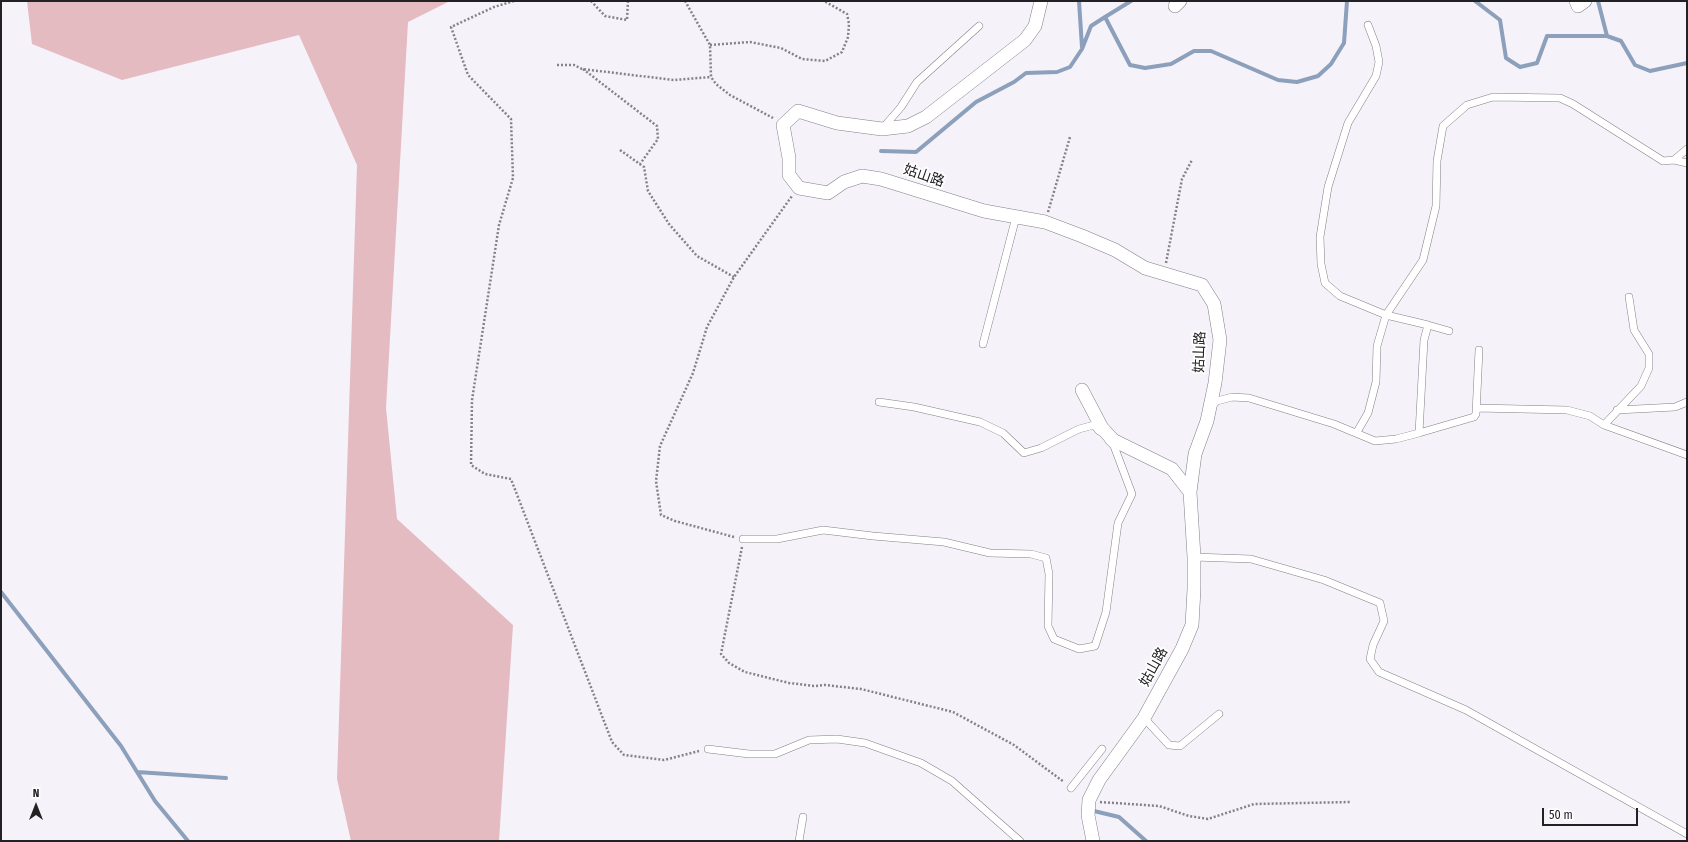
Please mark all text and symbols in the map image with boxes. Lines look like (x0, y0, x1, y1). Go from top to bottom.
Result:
street label: 姑山路 (901, 161, 947, 191)
street label: 姑山路 (1191, 331, 1209, 373)
street label: 姑山路 (1136, 645, 1172, 689)
north arrow (16, 786, 56, 826)
text: N (33, 787, 39, 800)
scale bar (1544, 800, 1640, 826)
text: 50 m (1549, 808, 1573, 822)

